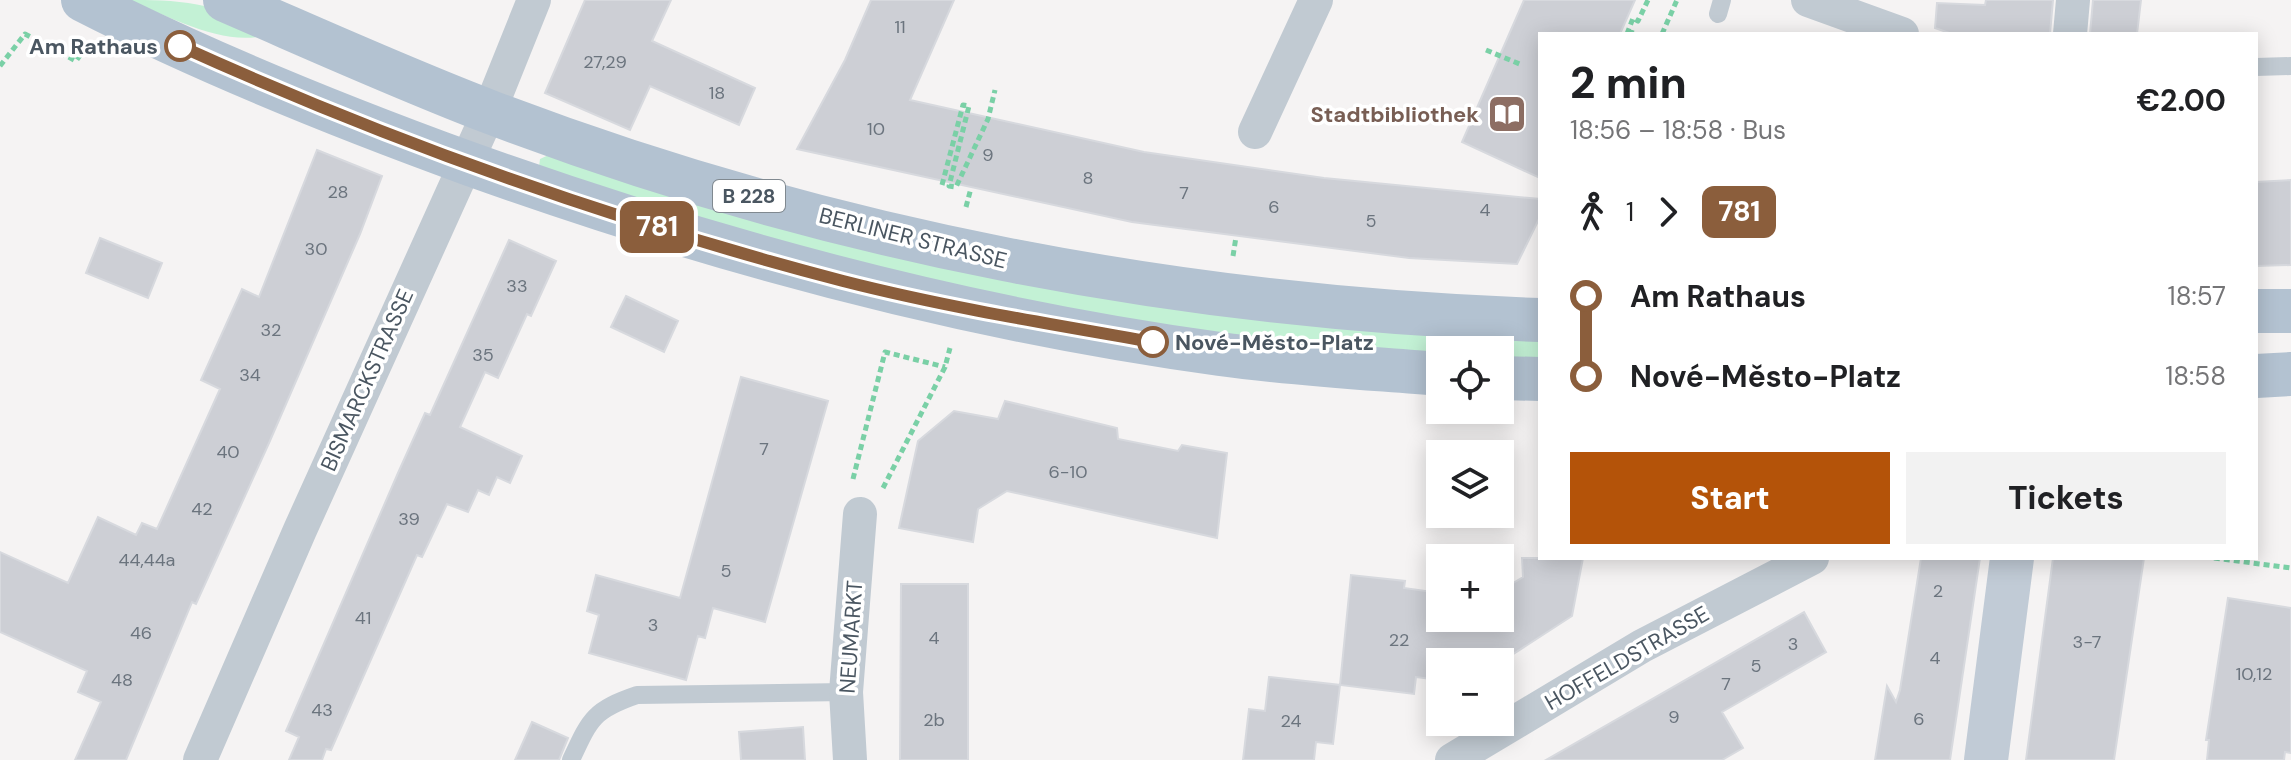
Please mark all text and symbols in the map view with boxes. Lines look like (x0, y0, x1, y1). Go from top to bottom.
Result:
house number: 11 (894, 15, 906, 39)
marker: Am Rathaus (165, 31, 195, 61)
place label: Am Rathaus (29, 32, 158, 61)
house number: 27,29 (583, 50, 627, 74)
text: 2 min (1570, 54, 1687, 112)
house number: 18 (709, 81, 725, 105)
text: €2.00 (2136, 81, 2226, 120)
library icon: Stadtbibliothek (1486, 93, 1528, 135)
place label: Stadtbibliothek (1311, 100, 1479, 129)
text: 18:56 – 18:58 · Bus (1570, 113, 1786, 147)
house number: 10 (867, 117, 885, 141)
house number: 9 (982, 143, 994, 167)
house number: 8 (1083, 166, 1093, 190)
house number: 28 (327, 180, 349, 204)
road number: B 228 (713, 180, 785, 212)
house number: 7 (1179, 181, 1189, 205)
icon: walk (1570, 190, 1614, 234)
icon: forward (1646, 190, 1690, 234)
text: 781 (1718, 193, 1760, 230)
house number: 6 (1268, 195, 1280, 219)
text: 1 (1626, 195, 1634, 229)
house number: 4 (1480, 198, 1491, 222)
line badge: 781 (611, 201, 703, 253)
street label: BERLINER STRASSE (816, 201, 1010, 275)
text: 781 (636, 208, 678, 245)
house number: 5 (1366, 209, 1376, 233)
house number: 30 (305, 237, 327, 261)
house number: 33 (506, 274, 528, 298)
text: Am Rathaus (1630, 277, 1806, 316)
text: 18:57 (2168, 279, 2226, 313)
street label: BISMARCKSTRASSE (314, 284, 420, 476)
house number: 32 (260, 318, 282, 342)
marker: Nové-Město-Platz (1138, 327, 1168, 357)
place label: Nové-Město-Platz (1175, 328, 1374, 357)
map controls (1426, 336, 1514, 736)
button: locate (1426, 336, 1514, 424)
house number: 35 (472, 343, 494, 367)
text: Nové-Město-Platz (1630, 357, 1901, 396)
text: 18:58 (2165, 359, 2226, 393)
house number: 34 (239, 363, 261, 387)
house number: 7 (759, 437, 769, 461)
house number: 40 (216, 440, 240, 464)
button: layers (1426, 440, 1514, 528)
button: Start (1570, 452, 1890, 544)
button: Tickets (1906, 452, 2226, 544)
house number: 6-10 (1049, 460, 1087, 484)
house number: 42 (191, 497, 213, 521)
house number: 39 (398, 507, 420, 531)
button: + (1426, 544, 1514, 632)
house number: 44,44a (119, 548, 175, 572)
house number: 5 (721, 559, 731, 583)
street label: NEUMARKT (833, 579, 869, 695)
house number: 2 (1933, 579, 1943, 603)
street label: HOFFELDSTRASSE (1540, 599, 1714, 717)
house number: 41 (355, 606, 371, 630)
house number: 3 (648, 613, 658, 637)
house number: 46 (130, 621, 152, 645)
house number: 4 (929, 626, 940, 650)
house number: 22 (1389, 628, 1409, 652)
house number: 3-7 (2073, 630, 2101, 654)
house number: 3 (1788, 632, 1798, 656)
house number: 4 (1930, 646, 1941, 670)
button: − (1426, 648, 1514, 736)
house number: 5 (1751, 654, 1761, 678)
house number: 10,12 (2236, 662, 2272, 686)
house number: 48 (111, 668, 133, 692)
house number: 7 (1721, 672, 1731, 696)
house number: 43 (311, 698, 333, 722)
house number: 9 (1668, 705, 1680, 729)
house number: 6 (1913, 707, 1925, 731)
house number: 2b (923, 708, 945, 732)
house number: 24 (1281, 709, 1302, 733)

